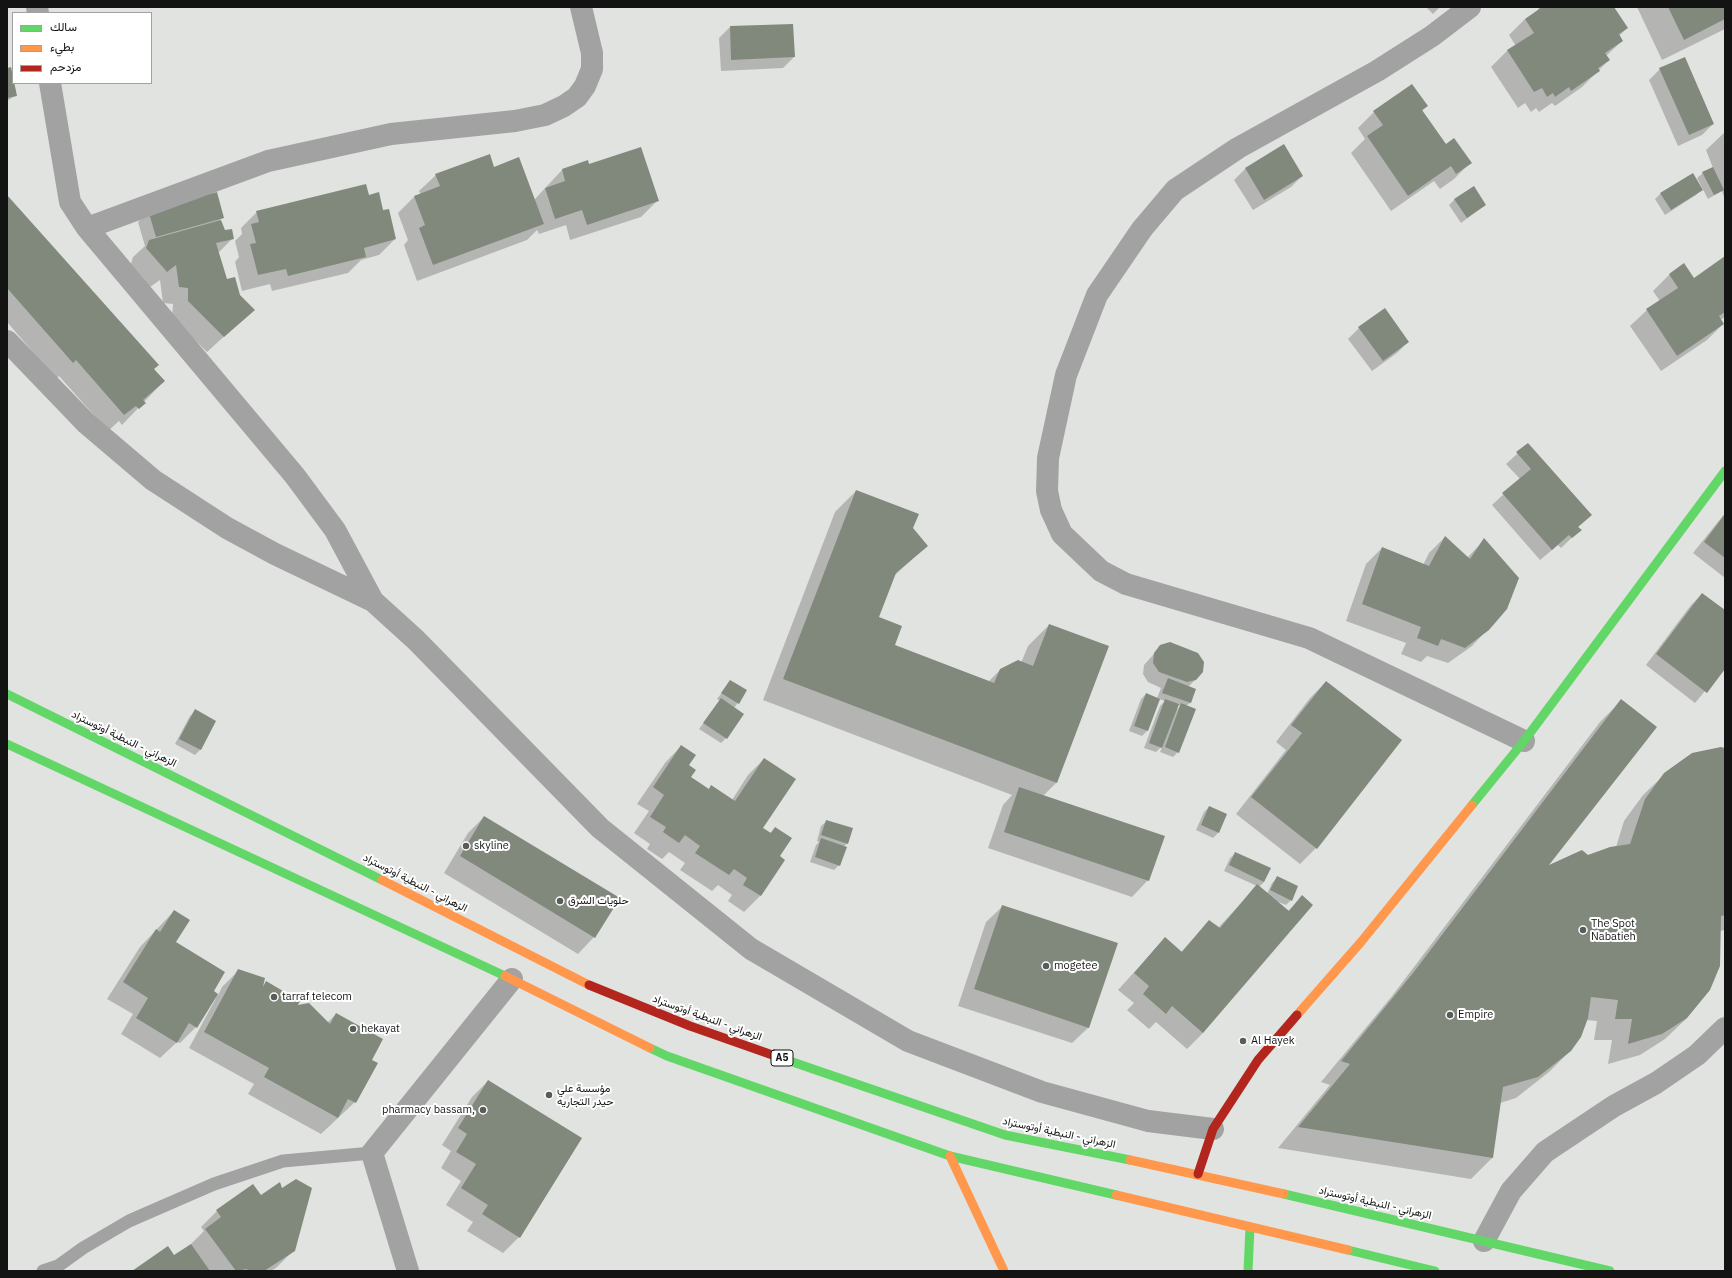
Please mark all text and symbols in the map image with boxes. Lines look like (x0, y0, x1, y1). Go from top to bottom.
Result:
legend (12, 12, 152, 84)
text: سالك (50, 19, 77, 34)
text: بطيء (50, 39, 74, 54)
text: مزدحم (50, 59, 81, 74)
street label: الزهراني - النبطية أوتوستراد (69, 708, 179, 770)
place label: skyline (474, 839, 509, 853)
marker: skyline (461, 841, 471, 851)
street label: الزهراني - النبطية أوتوستراد (361, 851, 469, 915)
place label: حلويات الشرق (568, 894, 629, 908)
marker: حلويات الشرق (555, 896, 565, 906)
place label: The Spot Nabatieh (1591, 917, 1636, 943)
marker: The Spot Nabatieh (1578, 925, 1588, 935)
place label: mogetee (1054, 959, 1097, 973)
marker: mogetee (1041, 961, 1051, 971)
place label: tarraf telecom (282, 990, 352, 1004)
marker: tarraf telecom (269, 992, 279, 1002)
street label: الزهراني - النبطية أوتوستراد (651, 992, 763, 1044)
place label: Empire (1458, 1008, 1493, 1022)
marker: Empire (1445, 1010, 1455, 1020)
place label: hekayat (361, 1022, 400, 1036)
marker: hekayat (348, 1024, 358, 1034)
place label: Al Hayek (1251, 1034, 1295, 1048)
marker: Al Hayek (1238, 1036, 1248, 1046)
road number: A5 (771, 1050, 793, 1066)
place label: مؤسسة علي حيدر التجاريه (557, 1082, 614, 1108)
marker: مؤسسة علي حيدر التجاريه (544, 1090, 554, 1100)
place label: pharmacy bassam, (382, 1103, 475, 1117)
marker: pharmacy bassam, (478, 1105, 488, 1115)
street label: الزهراني - النبطية أوتوستراد (1001, 1115, 1117, 1151)
street label: الزهراني - النبطية أوتوستراد (1317, 1184, 1433, 1222)

